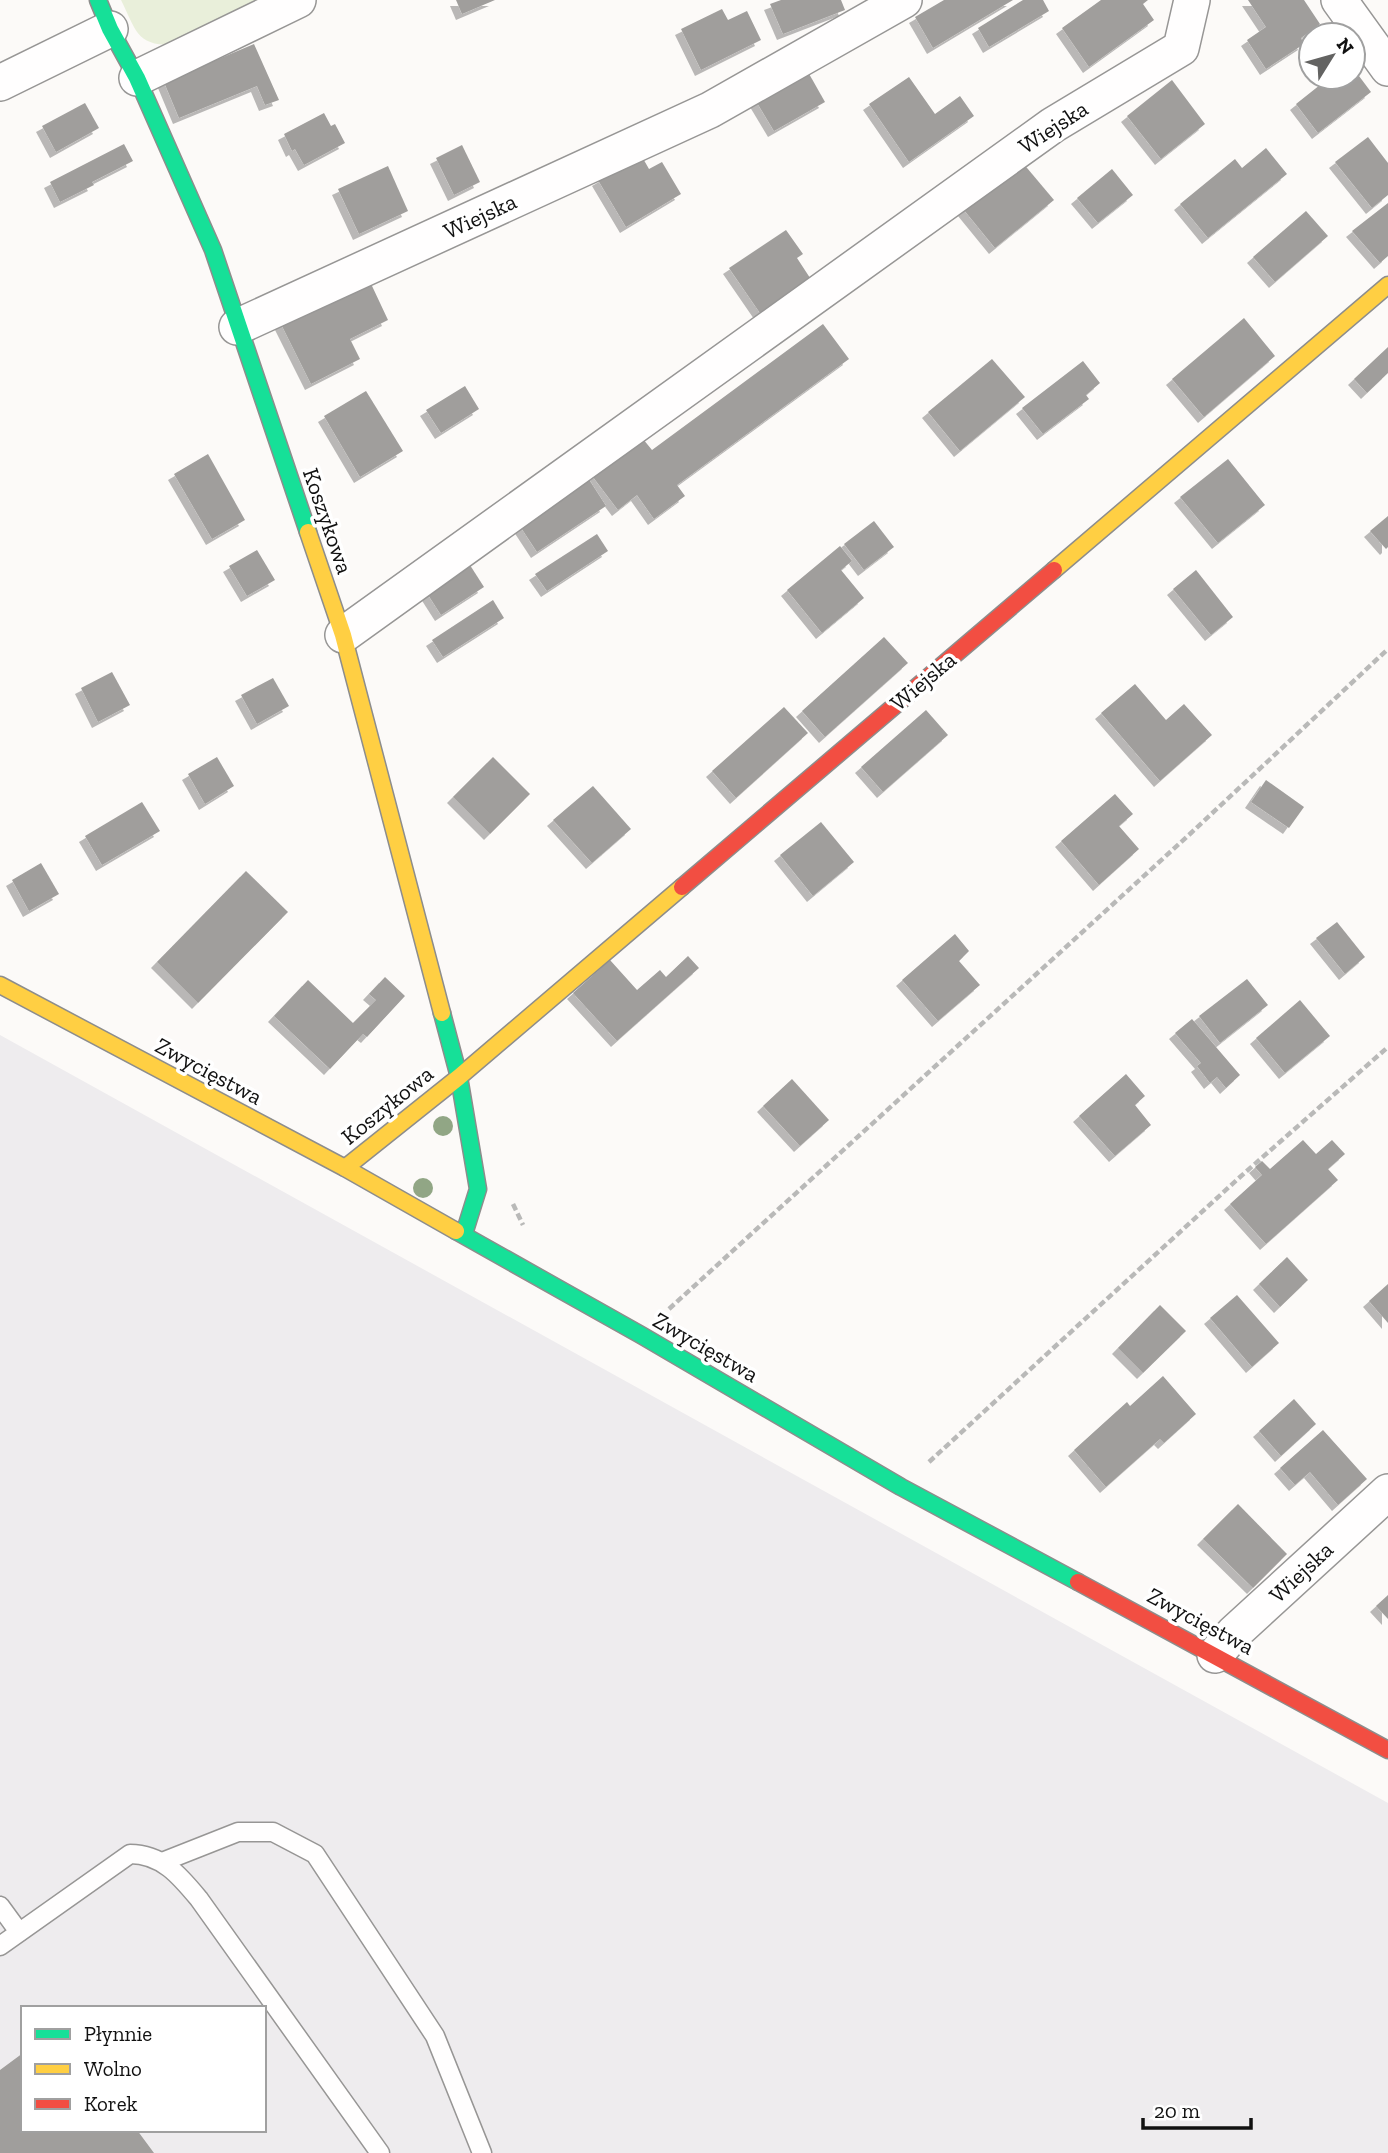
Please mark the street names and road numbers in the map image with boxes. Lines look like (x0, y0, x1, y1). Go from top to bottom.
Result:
street label: Wiejska (1013, 94, 1093, 160)
street label: Wiejska (439, 187, 521, 245)
street label: Koszykowa (297, 464, 359, 578)
street label: Wiejska (884, 645, 962, 717)
street label: Zwycięstwa (151, 1031, 267, 1111)
street label: Koszykowa (335, 1059, 439, 1151)
street label: Zwycięstwa (648, 1306, 764, 1388)
street label: Wiejska (1263, 1535, 1339, 1609)
street label: Zwycięstwa (1143, 1581, 1259, 1661)

